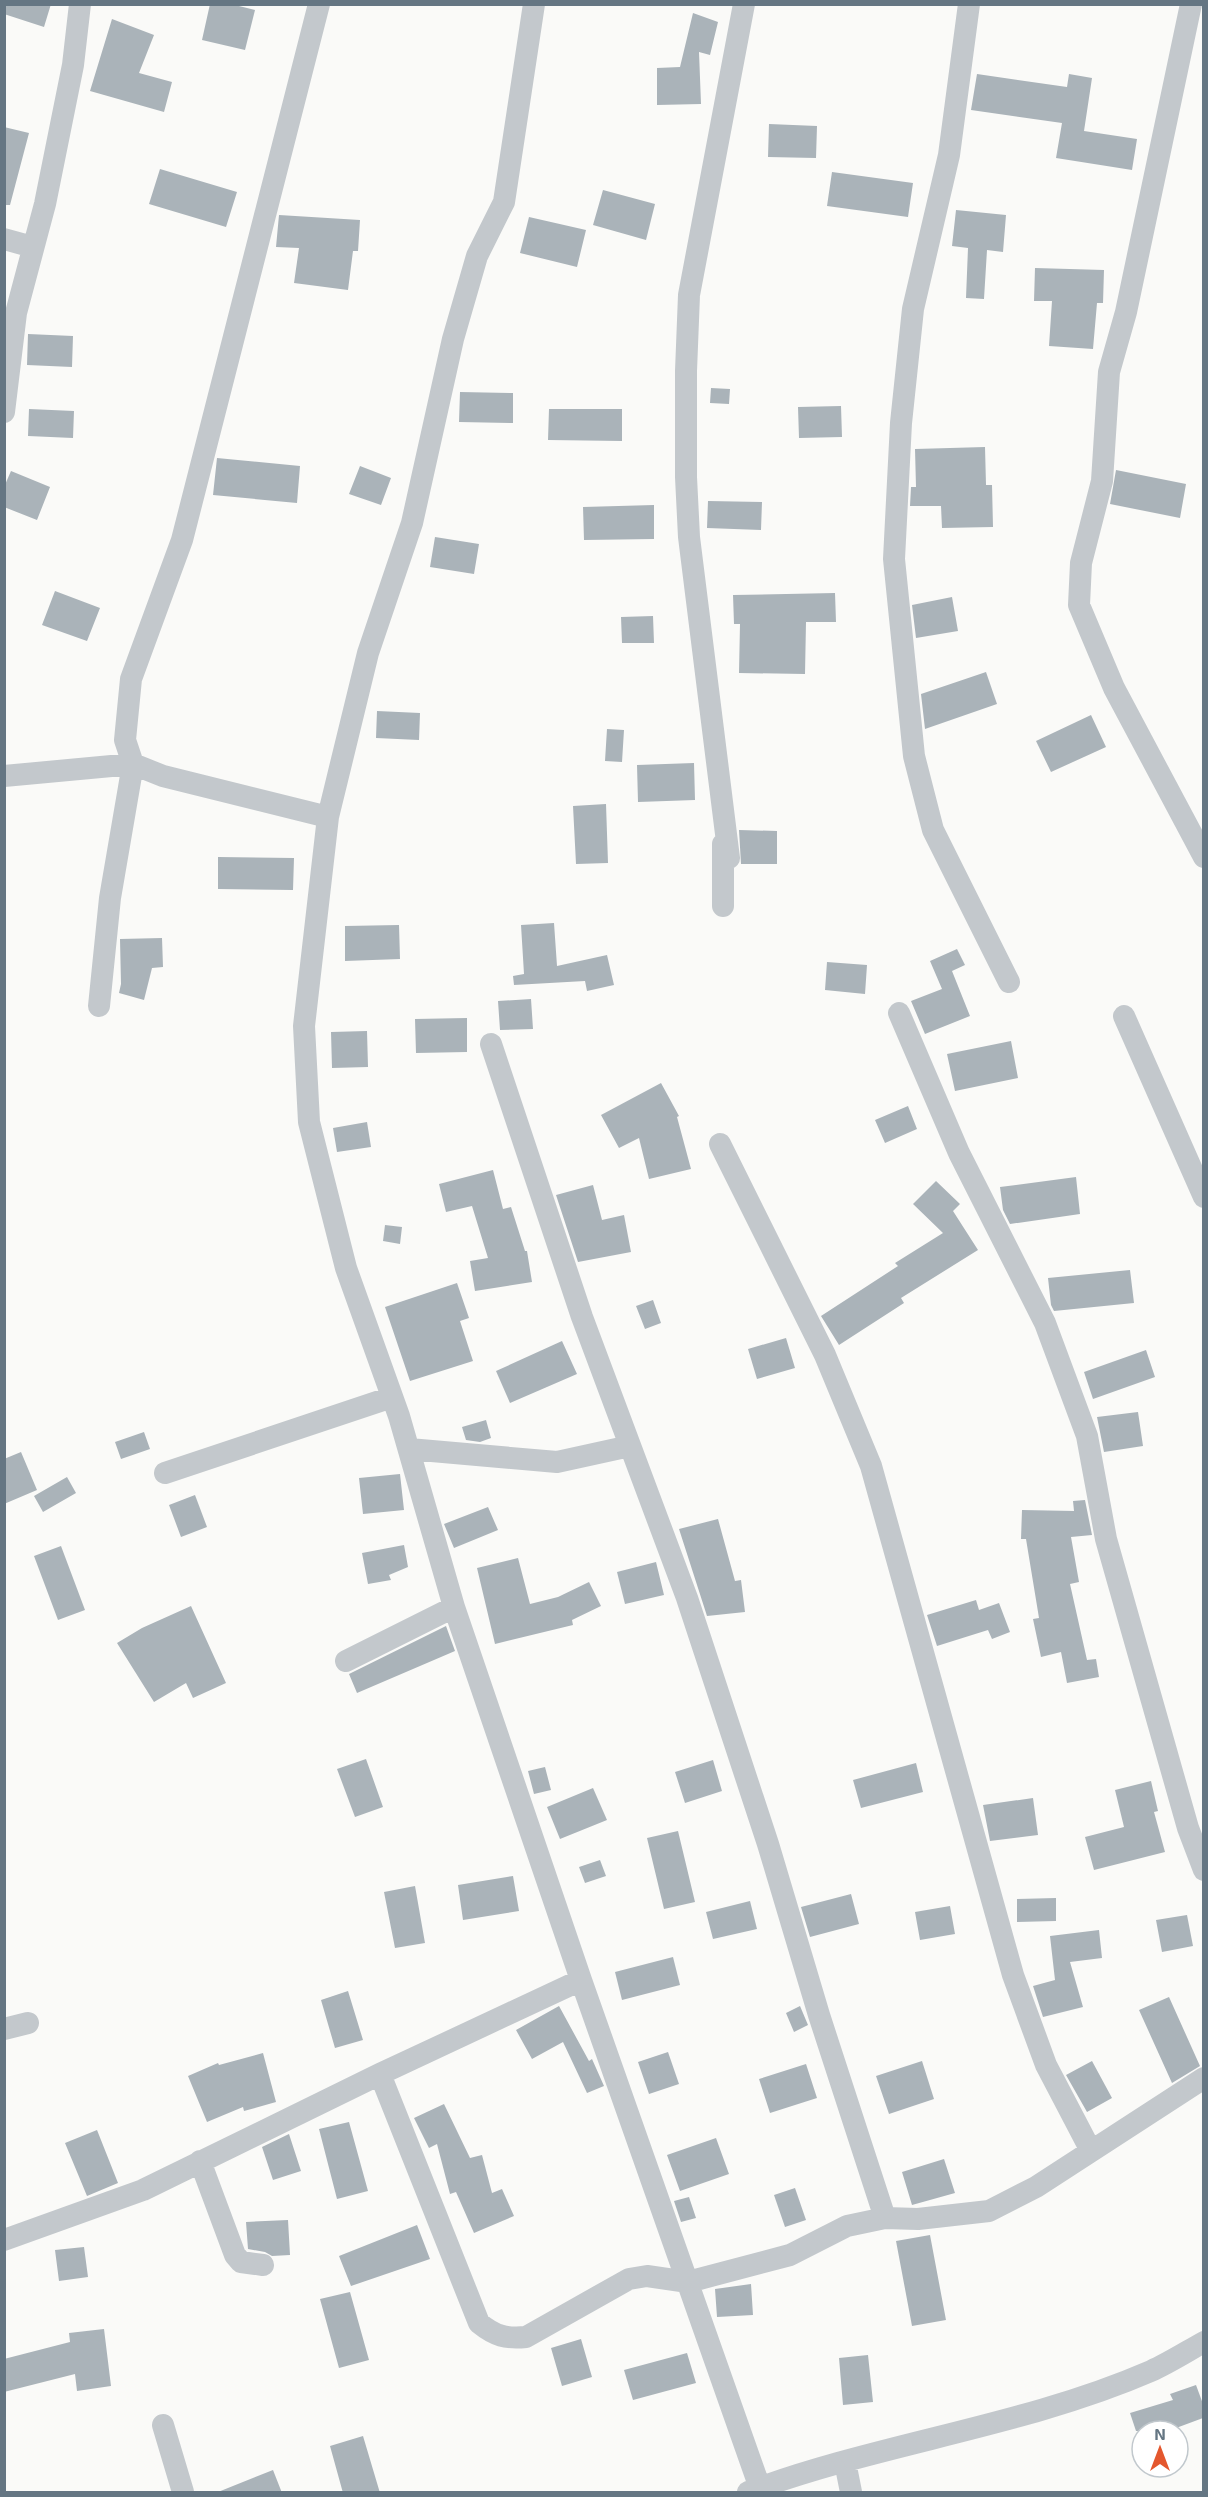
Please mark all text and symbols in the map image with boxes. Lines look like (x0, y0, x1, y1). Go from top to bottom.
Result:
north arrow (1130, 2419, 1190, 2479)
text: N (1154, 2424, 1166, 2443)

